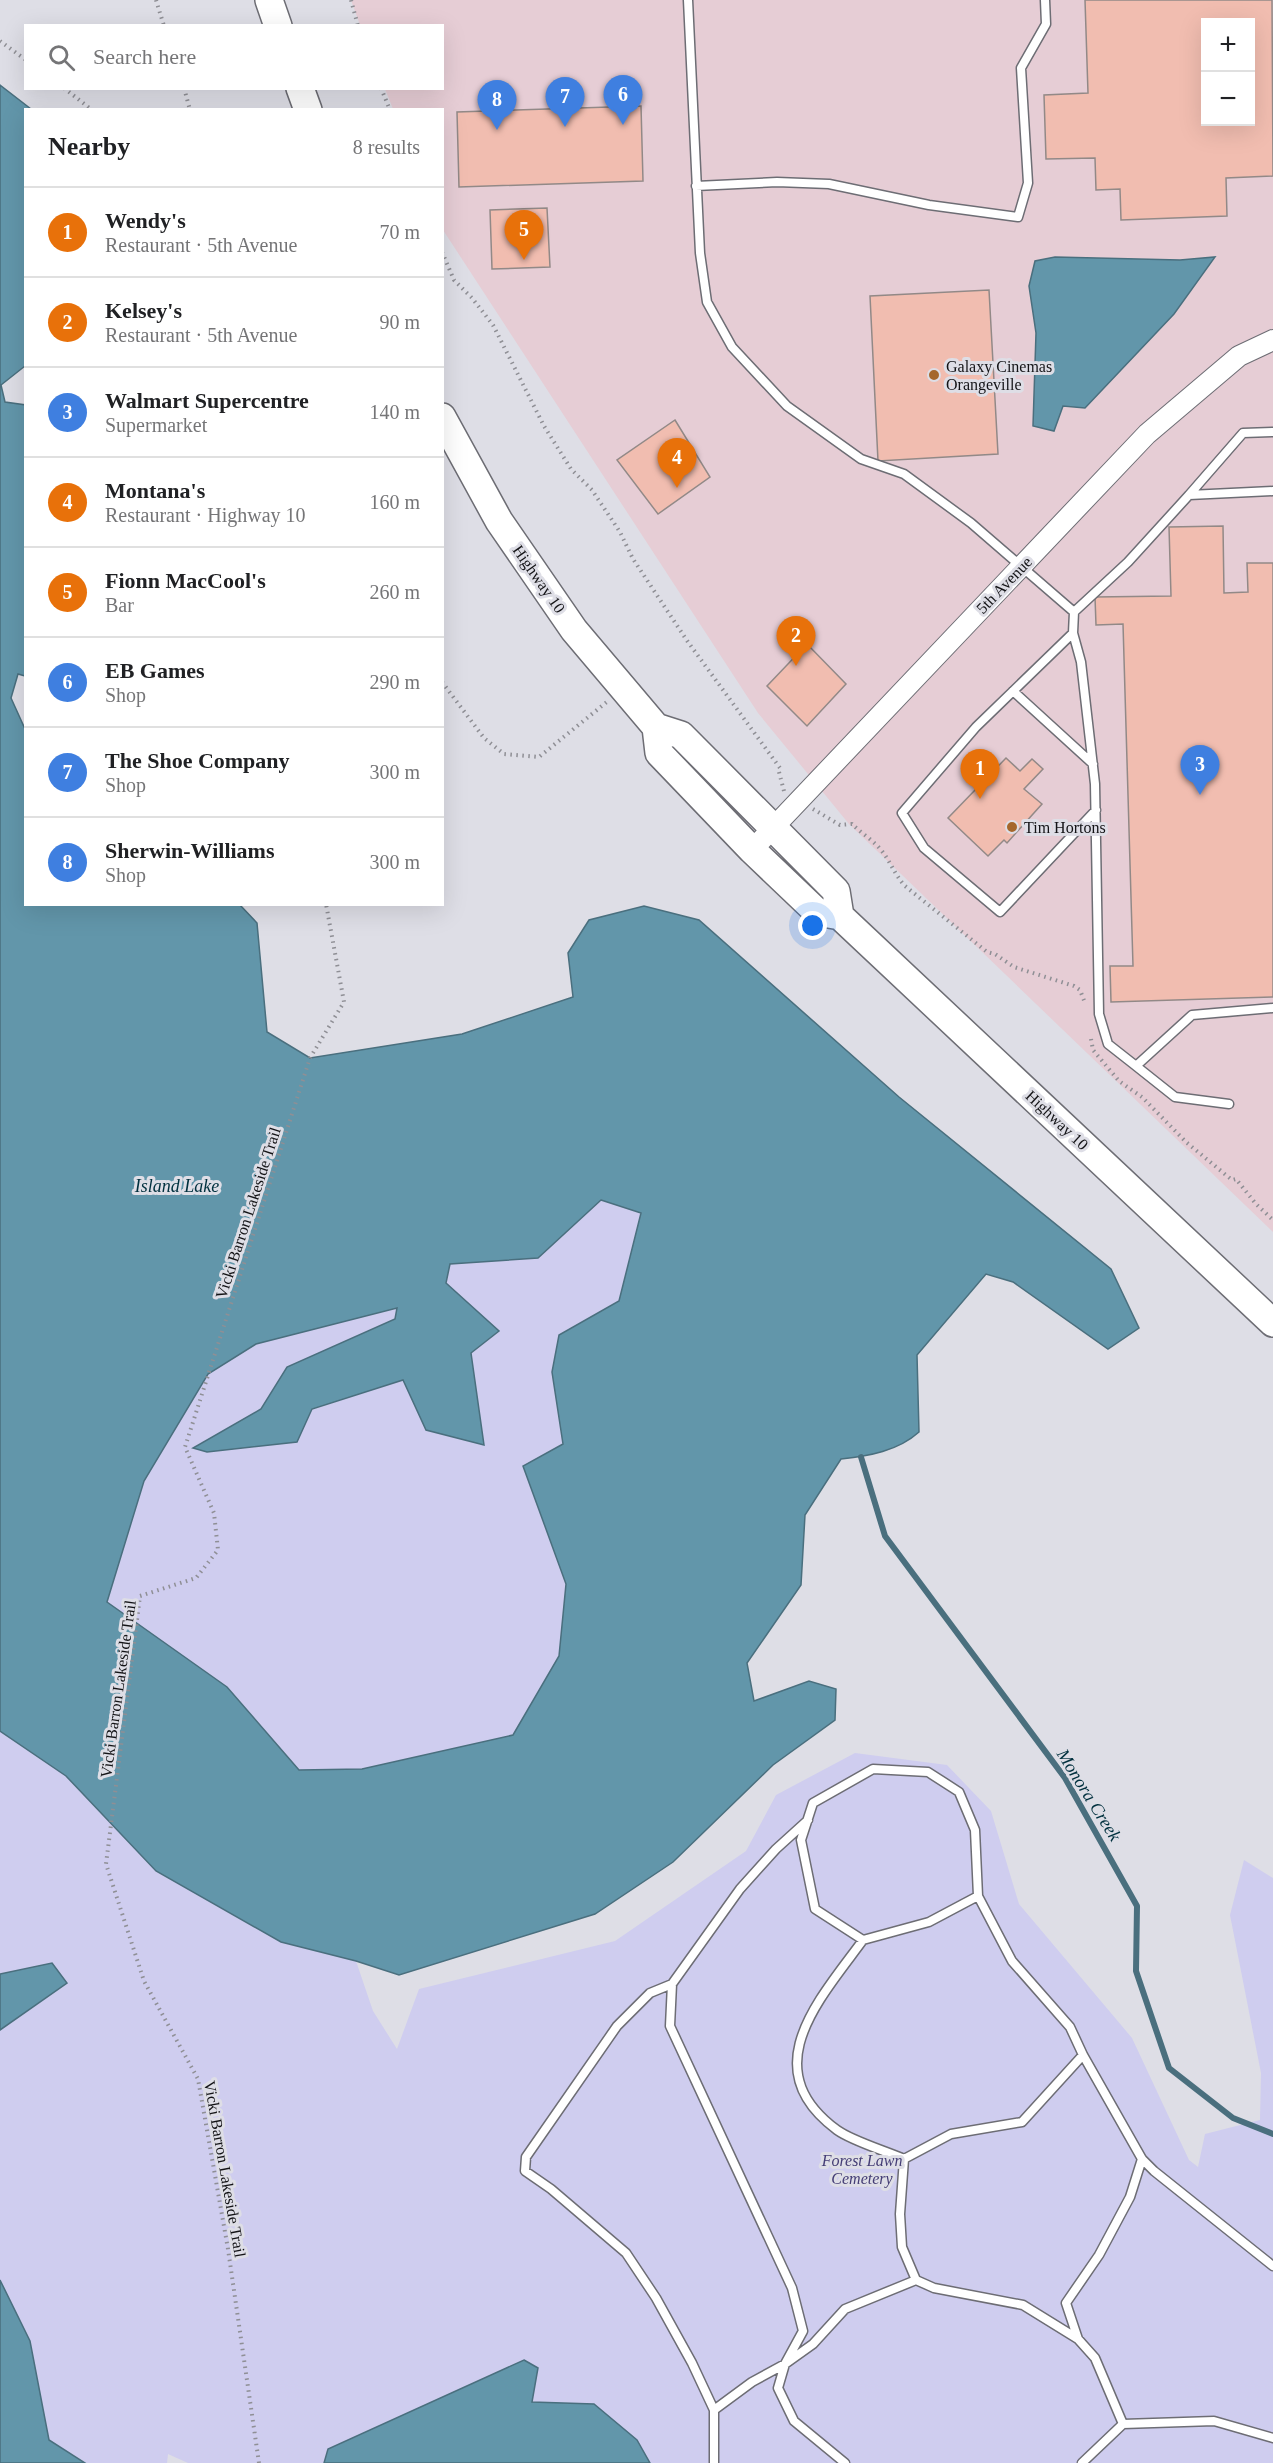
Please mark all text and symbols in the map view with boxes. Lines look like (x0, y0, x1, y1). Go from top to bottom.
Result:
map controls (1201, 18, 1255, 126)
button: + (1201, 18, 1255, 72)
search box (24, 24, 444, 90)
icon: search (45, 41, 78, 74)
text: Search here (93, 44, 196, 69)
button: − (1201, 72, 1255, 126)
pin: 6 (604, 76, 642, 125)
pin: 7 (546, 78, 584, 127)
pin: 8 (478, 80, 516, 130)
text: Nearby (48, 132, 130, 161)
text: 8 results (353, 136, 420, 158)
text: Wendy's (105, 208, 186, 233)
pin: 5 (504, 210, 544, 260)
text: 1 (63, 221, 73, 243)
text: 70 m (379, 221, 420, 243)
text: Restaurant · 5th Avenue (105, 234, 297, 256)
text: Kelsey's (105, 298, 182, 323)
text: 2 (63, 311, 73, 333)
text: 90 m (379, 311, 420, 333)
text: Restaurant · 5th Avenue (105, 324, 297, 346)
place label: Galaxy Cinemas Orangeville (946, 358, 1052, 394)
marker: Galaxy Cinemas Orangeville (927, 368, 941, 382)
text: Walmart Supercentre (105, 388, 309, 413)
text: 3 (63, 401, 73, 423)
text: 140 m (369, 401, 420, 423)
text: Supermarket (105, 414, 207, 436)
pin: 4 (658, 438, 696, 488)
text: Montana's (105, 478, 205, 503)
text: 4 (63, 491, 73, 513)
text: 160 m (369, 491, 420, 513)
text: Restaurant · Highway 10 (105, 504, 306, 526)
street label: Highway 10 (509, 542, 569, 617)
street label: 5th Avenue (973, 553, 1035, 617)
text: Fionn MacCool's (105, 568, 266, 593)
text: 5 (63, 581, 73, 603)
text: 260 m (369, 581, 420, 603)
text: Bar (105, 594, 134, 616)
pin: 2 (776, 616, 816, 666)
text: EB Games (105, 658, 205, 683)
text: 6 (63, 671, 73, 693)
text: 290 m (369, 671, 420, 693)
text: Shop (105, 684, 146, 706)
pin: 3 (1180, 746, 1220, 795)
text: The Shoe Company (105, 748, 290, 773)
pin: 1 (960, 750, 1000, 799)
text: 7 (63, 761, 73, 783)
text: 300 m (369, 761, 420, 783)
text: Shop (105, 774, 146, 796)
place label: Tim Hortons (1024, 819, 1106, 836)
marker: Tim Hortons (1005, 820, 1019, 834)
text: Sherwin-Williams (105, 838, 275, 863)
text: 8 (63, 851, 73, 873)
text: 300 m (369, 851, 420, 873)
text: Shop (105, 864, 146, 886)
your location (798, 911, 827, 940)
street label: Highway 10 (1022, 1087, 1092, 1154)
street label: Vicki Barron Lakeside Trail (212, 1125, 284, 1301)
water label: Island Lake (134, 1176, 219, 1196)
street label: Vicki Barron Lakeside Trail (97, 1599, 139, 1779)
water label: Monora Creek (1052, 1744, 1126, 1846)
street label: Vicki Barron Lakeside Trail (201, 2079, 249, 2259)
park label: Forest Lawn Cemetery (821, 2152, 902, 2188)

